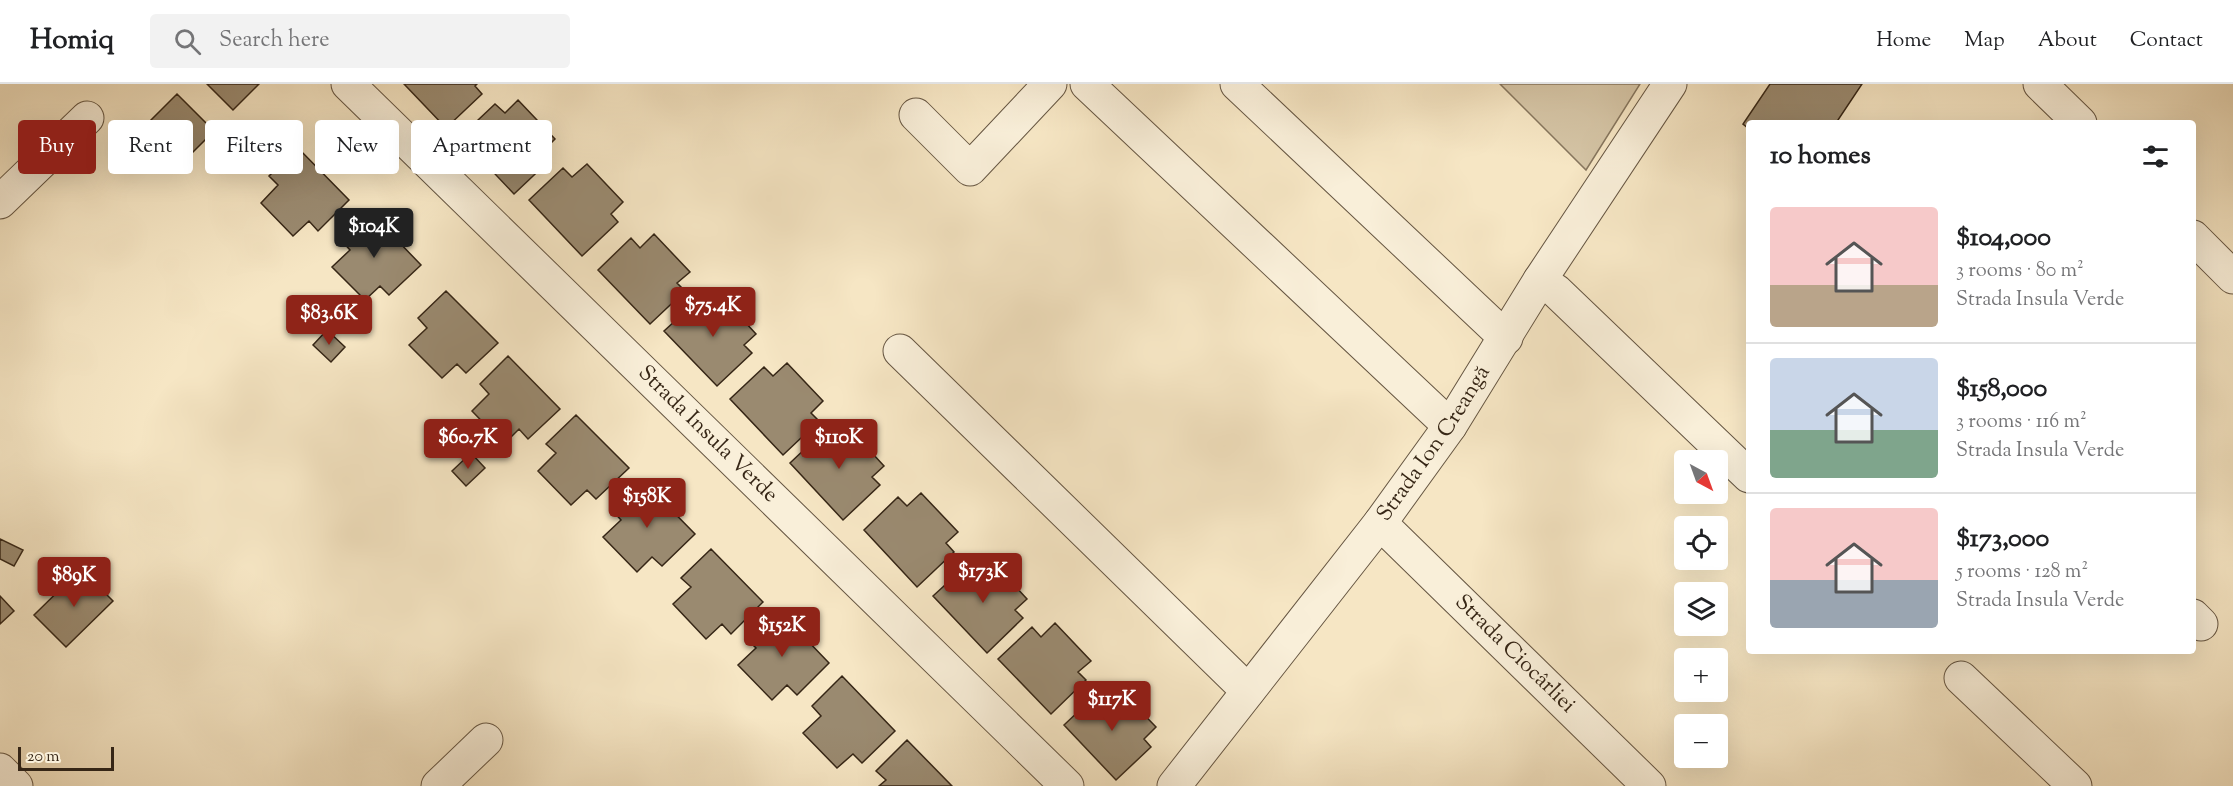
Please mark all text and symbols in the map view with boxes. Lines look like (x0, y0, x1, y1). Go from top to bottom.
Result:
search box (150, 14, 570, 68)
text: Homiq (30, 21, 114, 61)
icon: search (171, 25, 204, 58)
text: Search here (219, 25, 329, 57)
text: Home (1876, 26, 1931, 56)
text: Map (1964, 26, 2005, 56)
text: About (2038, 26, 2097, 56)
text: Contact (2130, 26, 2203, 56)
chip: Buy (18, 120, 96, 174)
chip: Rent (108, 120, 193, 174)
chip: Filters (205, 120, 303, 174)
chip: New (315, 120, 399, 174)
chip: Apartment (411, 120, 552, 174)
text: 10 homes (1770, 138, 1871, 175)
icon: filters (2139, 140, 2172, 173)
pin: $104K (332, 208, 416, 259)
text: $104K (348, 213, 400, 242)
text: $104,000 (1956, 220, 2051, 257)
icon: home (1818, 231, 1890, 303)
text: 3 rooms · 80 m² (1956, 257, 2084, 286)
text: Strada Insula Verde (1956, 286, 2124, 315)
pin: $75.4K (664, 287, 762, 338)
text: $75.4K (684, 292, 742, 321)
pin: $83.6K (280, 295, 378, 346)
text: $83.6K (300, 300, 358, 329)
street label: Strada Insula Verde (630, 359, 785, 511)
street label: Strada Ion Creangă (1370, 360, 1499, 529)
text: $158,000 (1956, 371, 2047, 408)
icon: home (1818, 382, 1890, 454)
text: 3 rooms · 116 m² (1956, 408, 2087, 437)
pin: $60.7K (419, 419, 517, 470)
pin: $110K (797, 419, 881, 470)
text: $60.7K (438, 424, 498, 453)
text: $110K (814, 424, 864, 453)
text: Strada Insula Verde (1956, 437, 2124, 466)
north arrow (1674, 450, 1728, 504)
map controls (1674, 450, 1728, 768)
pin: $158K (605, 478, 689, 529)
text: $158K (623, 483, 671, 512)
button: locate (1674, 516, 1728, 570)
text: $173,000 (1956, 521, 2049, 558)
icon: home (1818, 532, 1890, 604)
pin: $173K (941, 553, 1025, 604)
pin: $89K (38, 557, 110, 608)
text: $173K (958, 558, 1008, 587)
text: 5 rooms · 128 m² (1956, 558, 2088, 587)
text: $89K (52, 562, 96, 591)
button: layers (1674, 582, 1728, 636)
text: Strada Insula Verde (1956, 587, 2124, 616)
street label: Strada Ciocârliei (1447, 588, 1582, 721)
pin: $152K (740, 607, 824, 658)
text: $152K (758, 612, 806, 641)
button: + (1674, 648, 1728, 702)
pin: $117K (1070, 681, 1154, 732)
text: $117K (1088, 686, 1136, 715)
button: − (1674, 714, 1728, 768)
scale bar (18, 744, 114, 772)
text: 20 m (27, 746, 60, 769)

